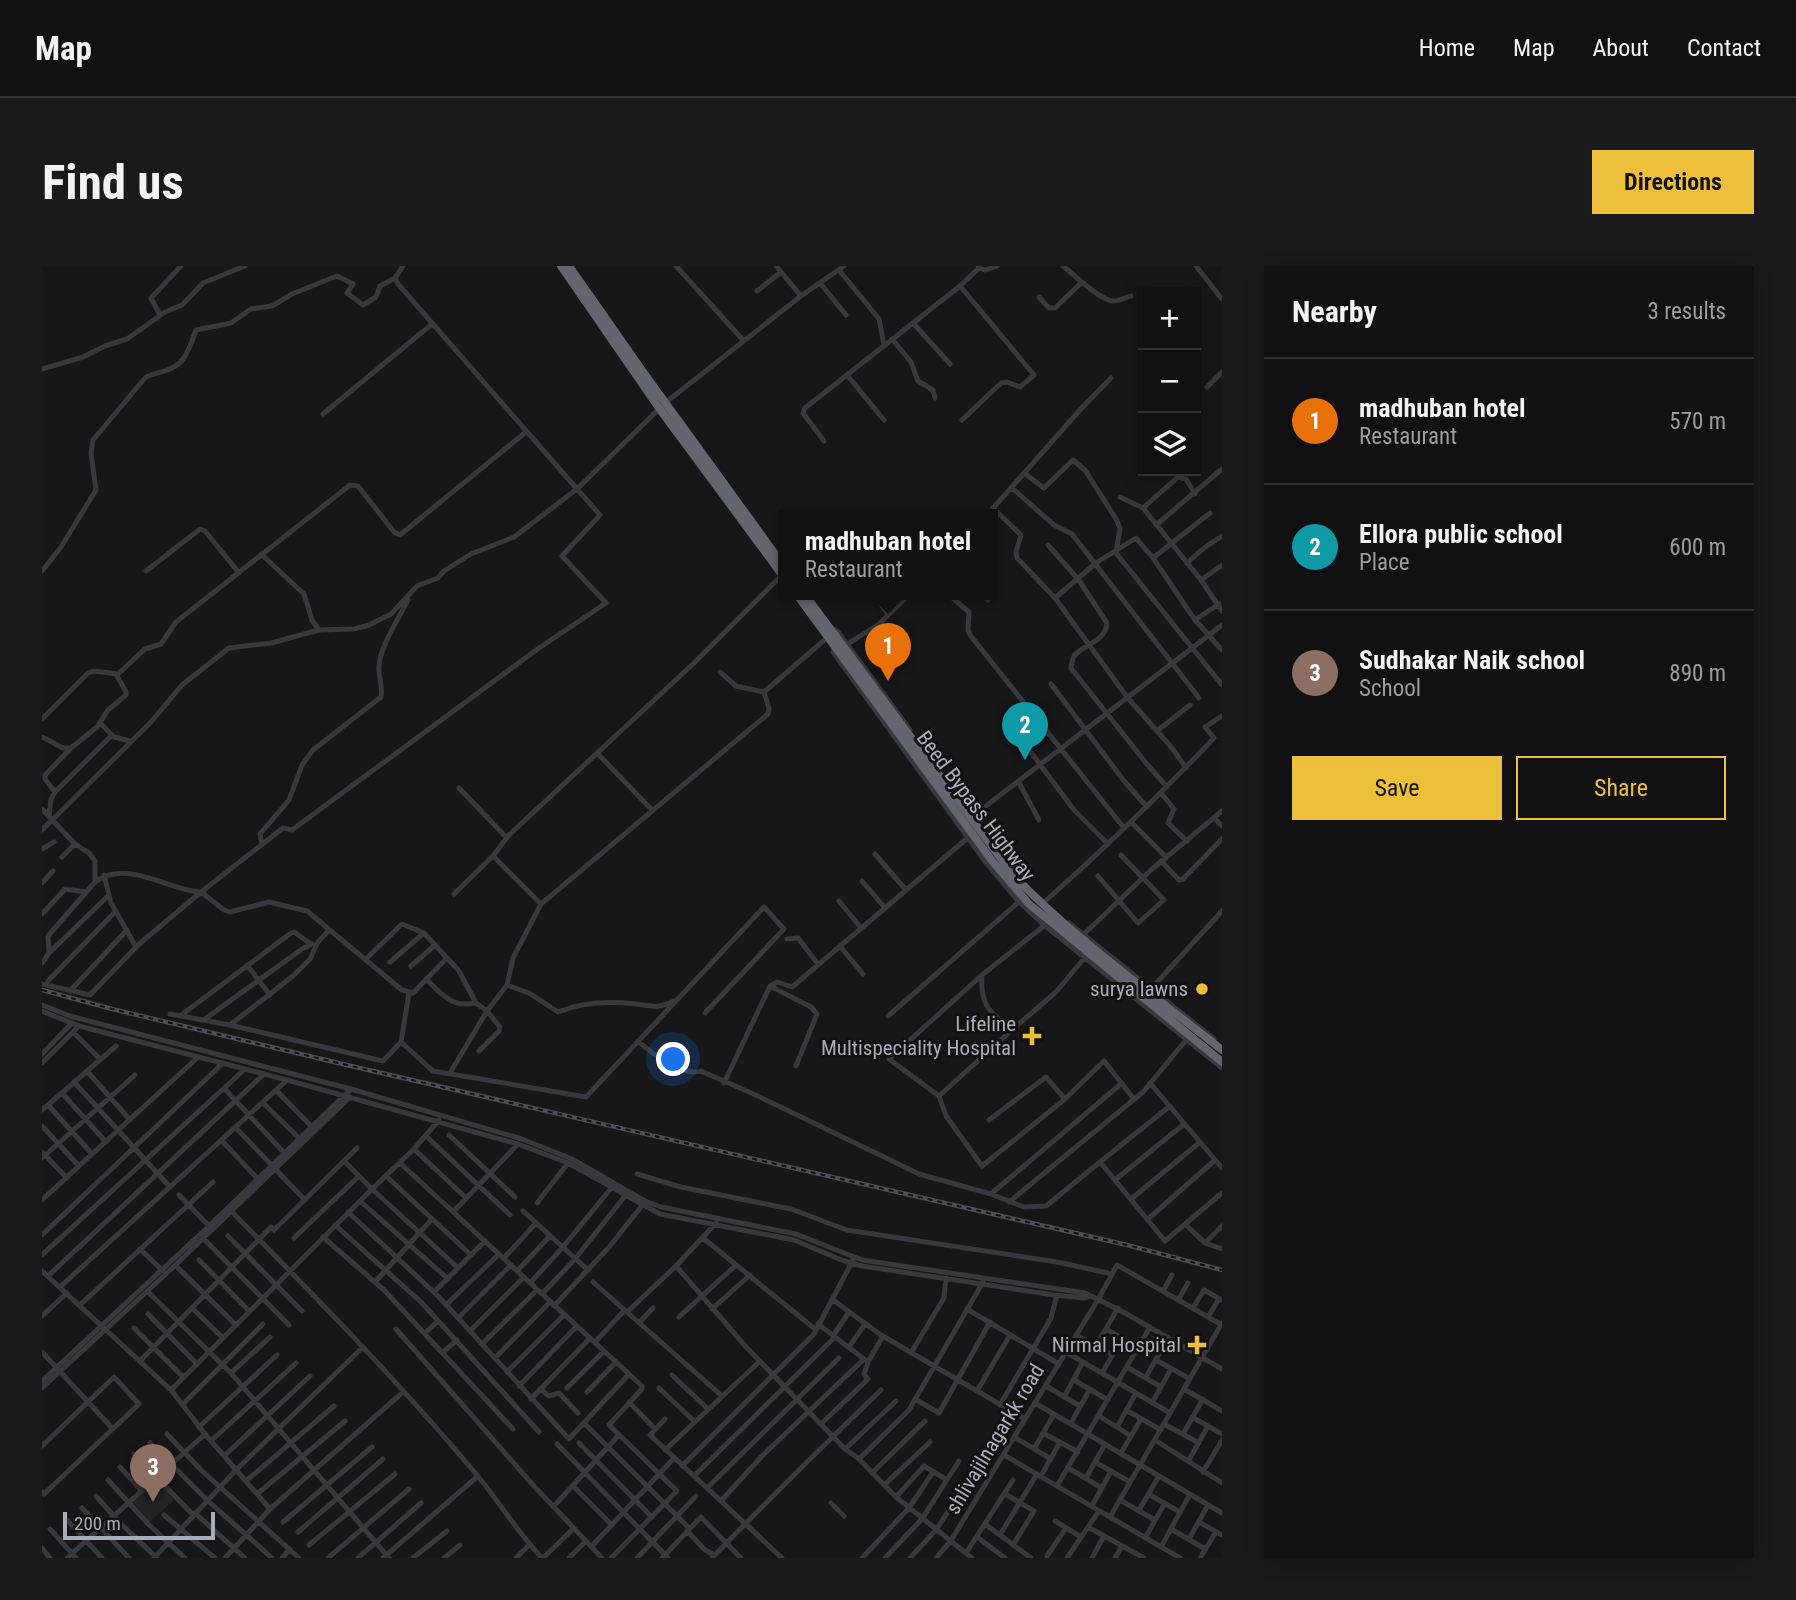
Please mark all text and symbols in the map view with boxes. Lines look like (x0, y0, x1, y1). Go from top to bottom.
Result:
text: Map (35, 29, 92, 68)
text: Home (1419, 34, 1475, 62)
text: Map (1513, 34, 1555, 62)
text: About (1593, 34, 1649, 62)
text: Contact (1687, 34, 1761, 62)
button: Directions (1592, 150, 1754, 214)
text: Find us (42, 154, 184, 211)
map controls (1138, 287, 1201, 476)
button: + (1138, 287, 1201, 350)
text: Nearby (1292, 294, 1377, 329)
text: 3 results (1648, 298, 1726, 325)
button: − (1138, 350, 1201, 413)
text: madhuban hotel (1359, 393, 1526, 423)
text: 1 (1309, 408, 1321, 435)
text: 570 m (1669, 408, 1726, 435)
button: layers (1138, 413, 1201, 476)
text: Restaurant (1359, 423, 1457, 450)
popup (778, 509, 998, 600)
text: Ellora public school (1359, 519, 1563, 549)
text: madhuban hotel (805, 526, 971, 556)
text: 2 (1309, 534, 1321, 561)
text: 600 m (1669, 534, 1726, 561)
text: Place (1359, 549, 1409, 576)
text: Restaurant (805, 556, 903, 583)
pin: 1 (865, 623, 911, 681)
text: Sudhakar Naik school (1359, 645, 1585, 675)
text: 3 (1309, 660, 1321, 687)
text: 890 m (1669, 660, 1726, 687)
text: School (1359, 675, 1421, 702)
pin: 2 (1002, 702, 1048, 760)
street label: Beed Bypass Highway (912, 726, 1040, 886)
button: Save (1292, 756, 1502, 820)
button: Share (1516, 756, 1726, 820)
place label: surya lawns (1090, 977, 1188, 1001)
marker: surya lawns (1194, 981, 1210, 997)
place label: Lifeline Multispeciality Hospital (821, 1012, 1016, 1060)
marker: Lifeline Multispeciality Hospital (1022, 1026, 1042, 1046)
your location (656, 1042, 690, 1076)
place label: Nirmal Hospital (1052, 1333, 1181, 1357)
marker: Nirmal Hospital (1187, 1335, 1207, 1355)
street label: shlivajilnagarkk road (941, 1360, 1049, 1518)
pin: 3 (130, 1444, 176, 1502)
scale bar (63, 1509, 215, 1541)
text: 200 m (74, 1512, 121, 1535)

